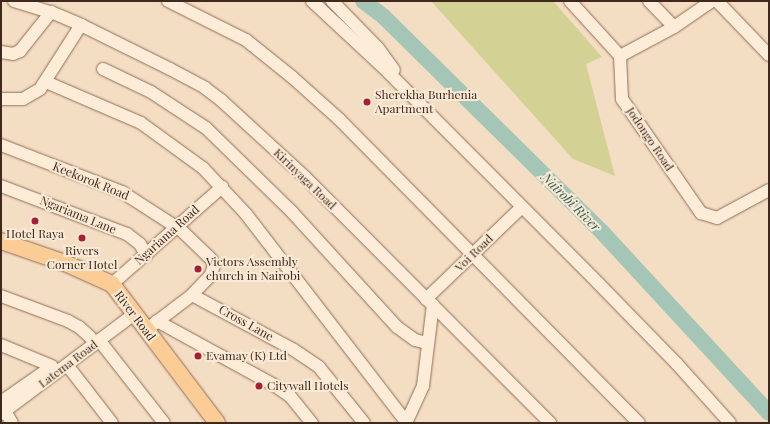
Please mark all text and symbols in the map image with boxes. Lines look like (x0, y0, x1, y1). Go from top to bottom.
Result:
place label: Sherekha Burhenia Apartment (375, 88, 477, 116)
marker: Sherekha Burhenia Apartment (362, 97, 372, 107)
street label: Jodongo Road (623, 104, 677, 174)
street label: Kirinyaga Road (271, 145, 339, 213)
street label: Keekorok Road (51, 159, 131, 203)
water label: Nairobi River (539, 170, 603, 234)
street label: Ngariama Lane (38, 193, 118, 237)
street label: Ngariama Road (132, 202, 202, 268)
marker: Hotel Raya (30, 216, 40, 226)
place label: Hotel Raya (6, 227, 64, 241)
street label: Voi Road (452, 231, 496, 275)
marker: Rivers Corner Hotel (77, 233, 87, 243)
place label: Rivers Corner Hotel (47, 244, 117, 272)
place label: Victors Assembly church in Nairobi (206, 255, 300, 283)
marker: Victors Assembly church in Nairobi (193, 264, 203, 274)
street label: River Road (112, 288, 158, 344)
street label: Cross Lane (216, 302, 276, 344)
street label: Latema Road (36, 337, 100, 391)
place label: Evamay (K) Ltd (206, 349, 287, 363)
marker: Evamay (K) Ltd (193, 351, 203, 361)
place label: Citywall Hotels (267, 379, 349, 393)
marker: Citywall Hotels (254, 381, 264, 391)

